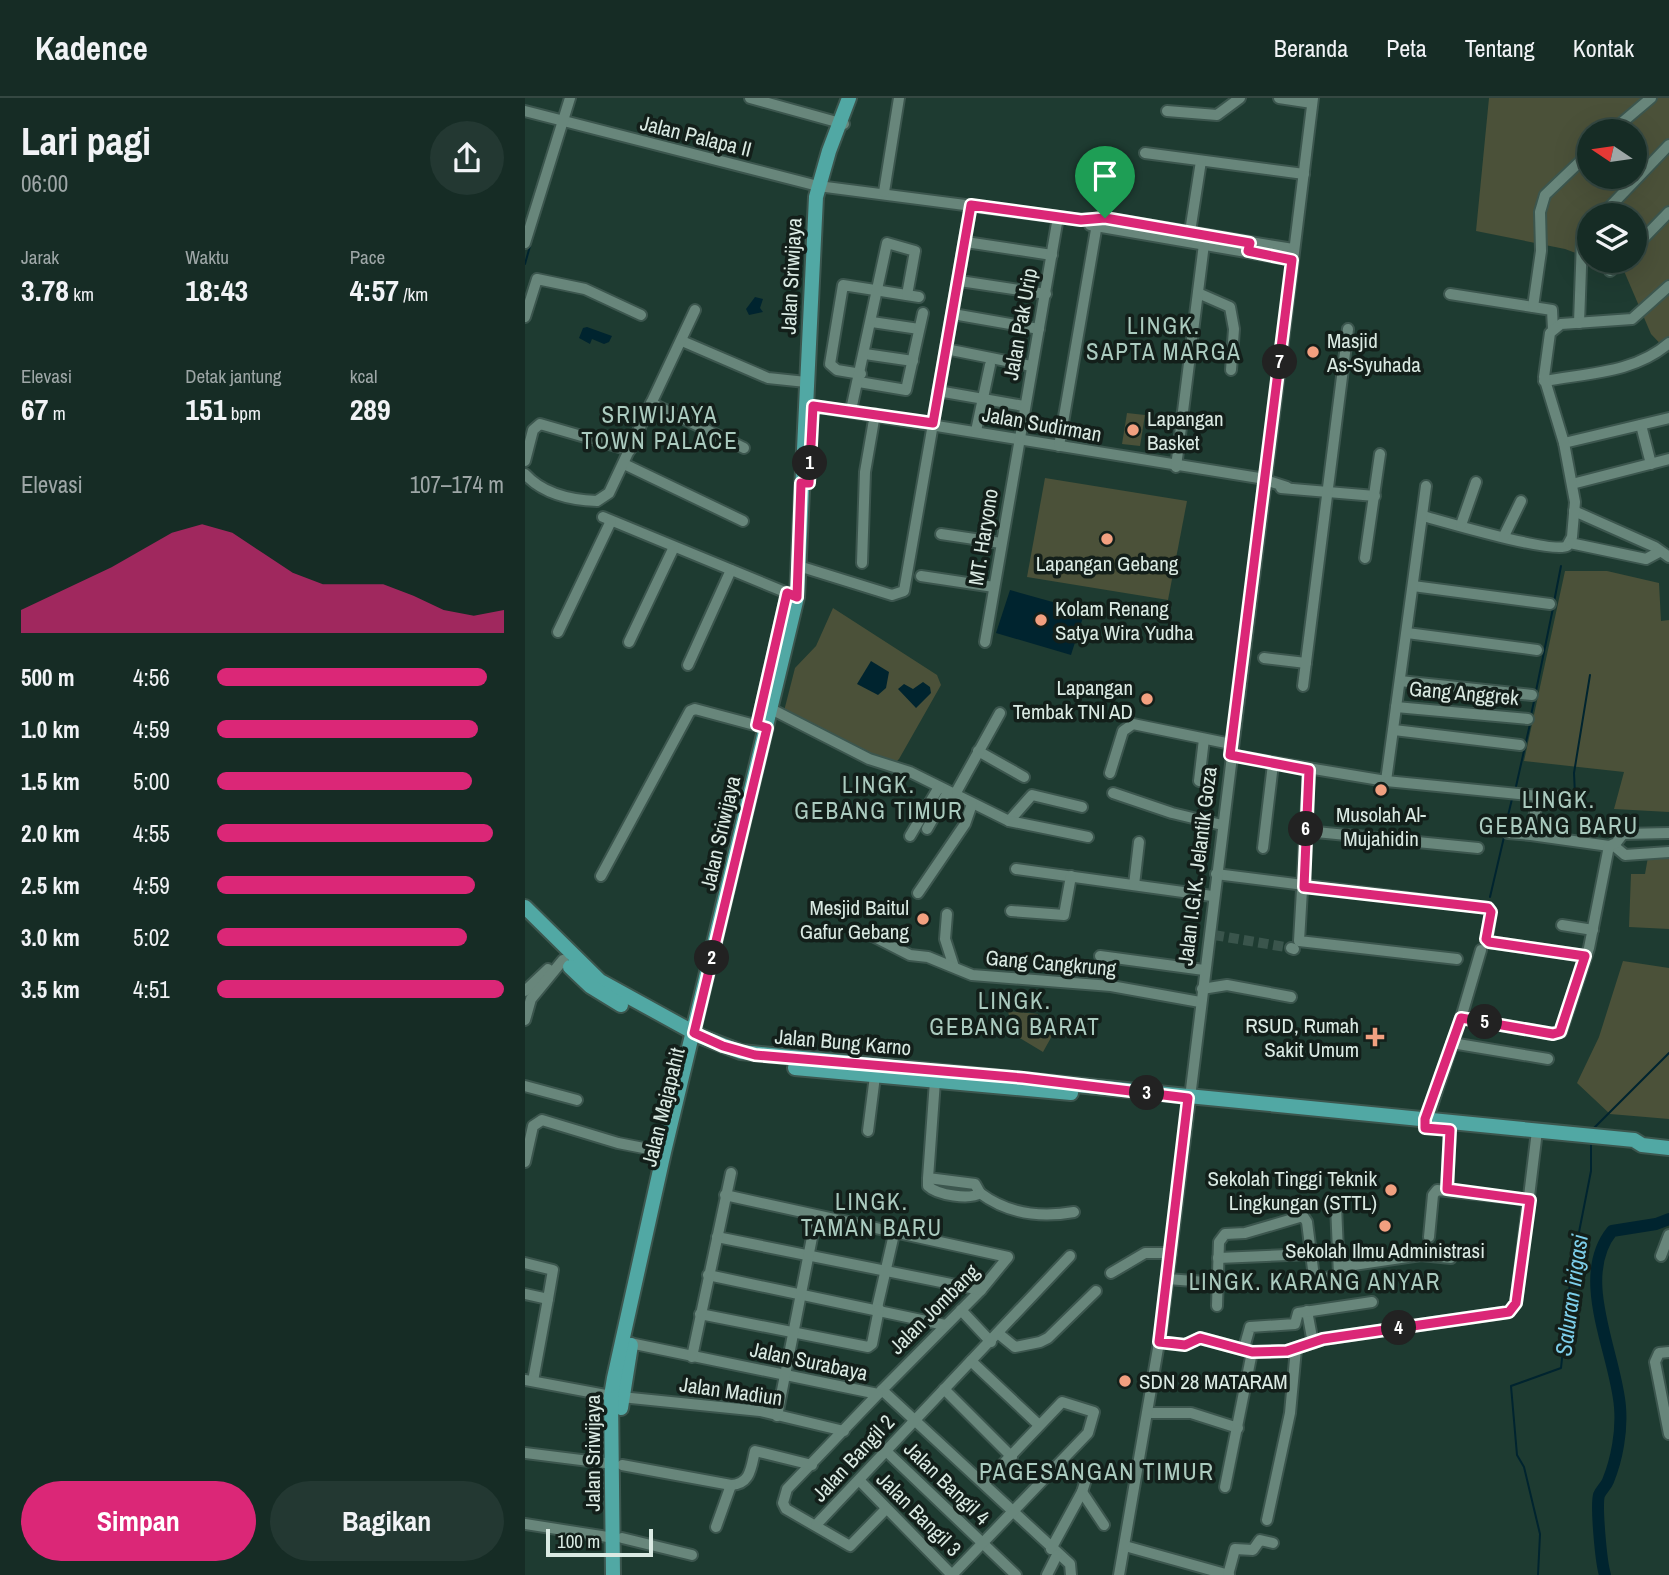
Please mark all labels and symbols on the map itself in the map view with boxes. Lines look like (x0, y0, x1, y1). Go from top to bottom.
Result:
street label: Jalan Palapa II (637, 108, 755, 164)
north arrow (1577, 119, 1647, 189)
pin (1075, 146, 1135, 218)
street label: Jalan Sriwijaya (773, 217, 809, 335)
street label: Jalan Pak Urip (996, 266, 1044, 382)
district label: LINGK. SAPTA MARGA (1086, 310, 1242, 367)
place label: Masjid As-Syuhada (1326, 326, 1421, 379)
pin: 7 (1263, 344, 1297, 380)
marker: Masjid As-Syuhada (1305, 344, 1321, 360)
district label: SRIWIJAYA TOWN PALACE (581, 399, 739, 456)
street label: Jalan Sudirman (980, 399, 1104, 449)
place label: Lapangan Basket (1147, 404, 1224, 457)
marker: Lapangan Basket (1125, 422, 1141, 438)
pin: 1 (793, 446, 827, 480)
street label: MT. Haryono (961, 487, 1005, 587)
marker: Lapangan Gebang (1099, 531, 1115, 547)
place label: Lapangan Gebang (1036, 549, 1179, 578)
place label: Kolam Renang Satya Wira Yudha (1055, 594, 1194, 647)
marker: Kolam Renang Satya Wira Yudha (1033, 612, 1049, 628)
place label: Lapangan Tembak TNI AD (1013, 673, 1133, 726)
street label: Gang Anggrek (1408, 674, 1520, 712)
marker: Lapangan Tembak TNI AD (1139, 691, 1155, 707)
street label: Jalan I.G.K. Jelantik Goza (1170, 765, 1224, 967)
district label: LINGK. GEBANG TIMUR (794, 769, 964, 826)
street label: Jalan Sriwijaya (693, 772, 747, 893)
marker: Musolah Al- Mujahidin (1373, 782, 1389, 798)
district label: LINGK. GEBANG BARU (1479, 784, 1639, 841)
place label: Musolah Al- Mujahidin (1336, 800, 1426, 853)
pin: 6 (1289, 812, 1323, 846)
place label: Mesjid Baitul Gafur Gebang (800, 893, 909, 946)
marker: Mesjid Baitul Gafur Gebang (915, 911, 931, 927)
pin: 2 (695, 940, 729, 976)
street label: Gang Cangkrung (984, 943, 1118, 983)
district label: LINGK. GEBANG BARAT (929, 985, 1101, 1042)
pin: 5 (1467, 1004, 1503, 1040)
place label: RSUD, Rumah Sakit Umum (1245, 1011, 1359, 1064)
street label: Jalan Bung Karno (774, 1022, 912, 1062)
marker: RSUD, Rumah Sakit Umum (1365, 1027, 1385, 1047)
street label: Jalan Majapahit (634, 1044, 692, 1169)
pin: 3 (1129, 1076, 1165, 1110)
place label: Sekolah Tinggi Teknik Lingkungan (STTL) (1208, 1164, 1377, 1217)
marker: Sekolah Tinggi Teknik Lingkungan (STTL) (1383, 1182, 1399, 1198)
district label: LINGK. TAMAN BARU (801, 1186, 943, 1243)
marker: Sekolah Ilmu Administrasi (1377, 1218, 1393, 1234)
water label: Saluran irigasi (1547, 1231, 1595, 1358)
place label: Sekolah Ilmu Administrasi (1285, 1236, 1485, 1265)
street label: Jalan Jombang (882, 1257, 986, 1361)
district label: LINGK. KARANG ANYAR (1189, 1266, 1441, 1297)
pin: 4 (1381, 1310, 1417, 1346)
street label: Jalan Surabaya (747, 1334, 871, 1388)
place label: SDN 28 MATARAM (1139, 1367, 1288, 1396)
street label: Jalan Madiun (678, 1369, 784, 1413)
marker: SDN 28 MATARAM (1117, 1373, 1133, 1389)
street label: Jalan Sriwijaya (578, 1394, 607, 1511)
street label: Jalan Bangil 2 (805, 1408, 901, 1508)
street label: Jalan Bangil 4 (898, 1435, 997, 1532)
district label: PAGESANGAN TIMUR (979, 1455, 1215, 1487)
street label: Jalan Bangil 3 (870, 1465, 968, 1563)
scale bar (546, 1526, 653, 1558)

